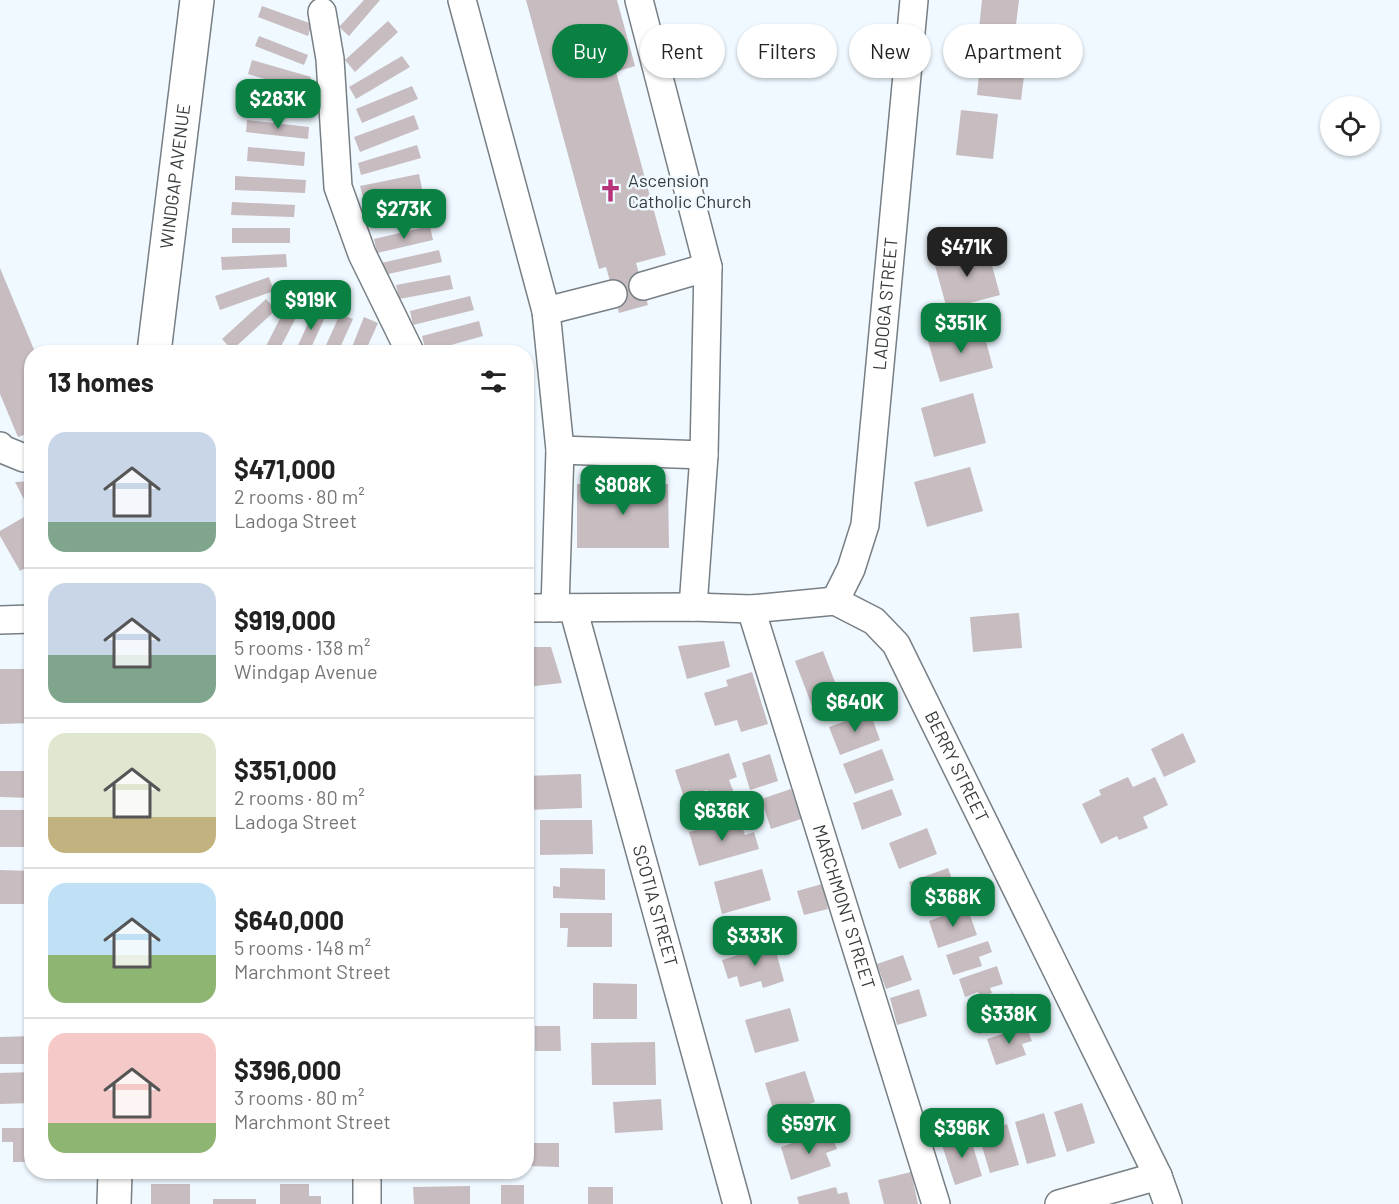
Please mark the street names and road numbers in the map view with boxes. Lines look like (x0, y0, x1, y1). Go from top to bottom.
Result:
street label: WINDGAP AVENUE (155, 102, 194, 250)
street label: LADOGA STREET (867, 236, 902, 371)
street label: BERRY STREET (921, 707, 994, 826)
street label: MARCHMONT STREET (809, 822, 880, 992)
street label: SCOTIA STREET (629, 842, 683, 969)

